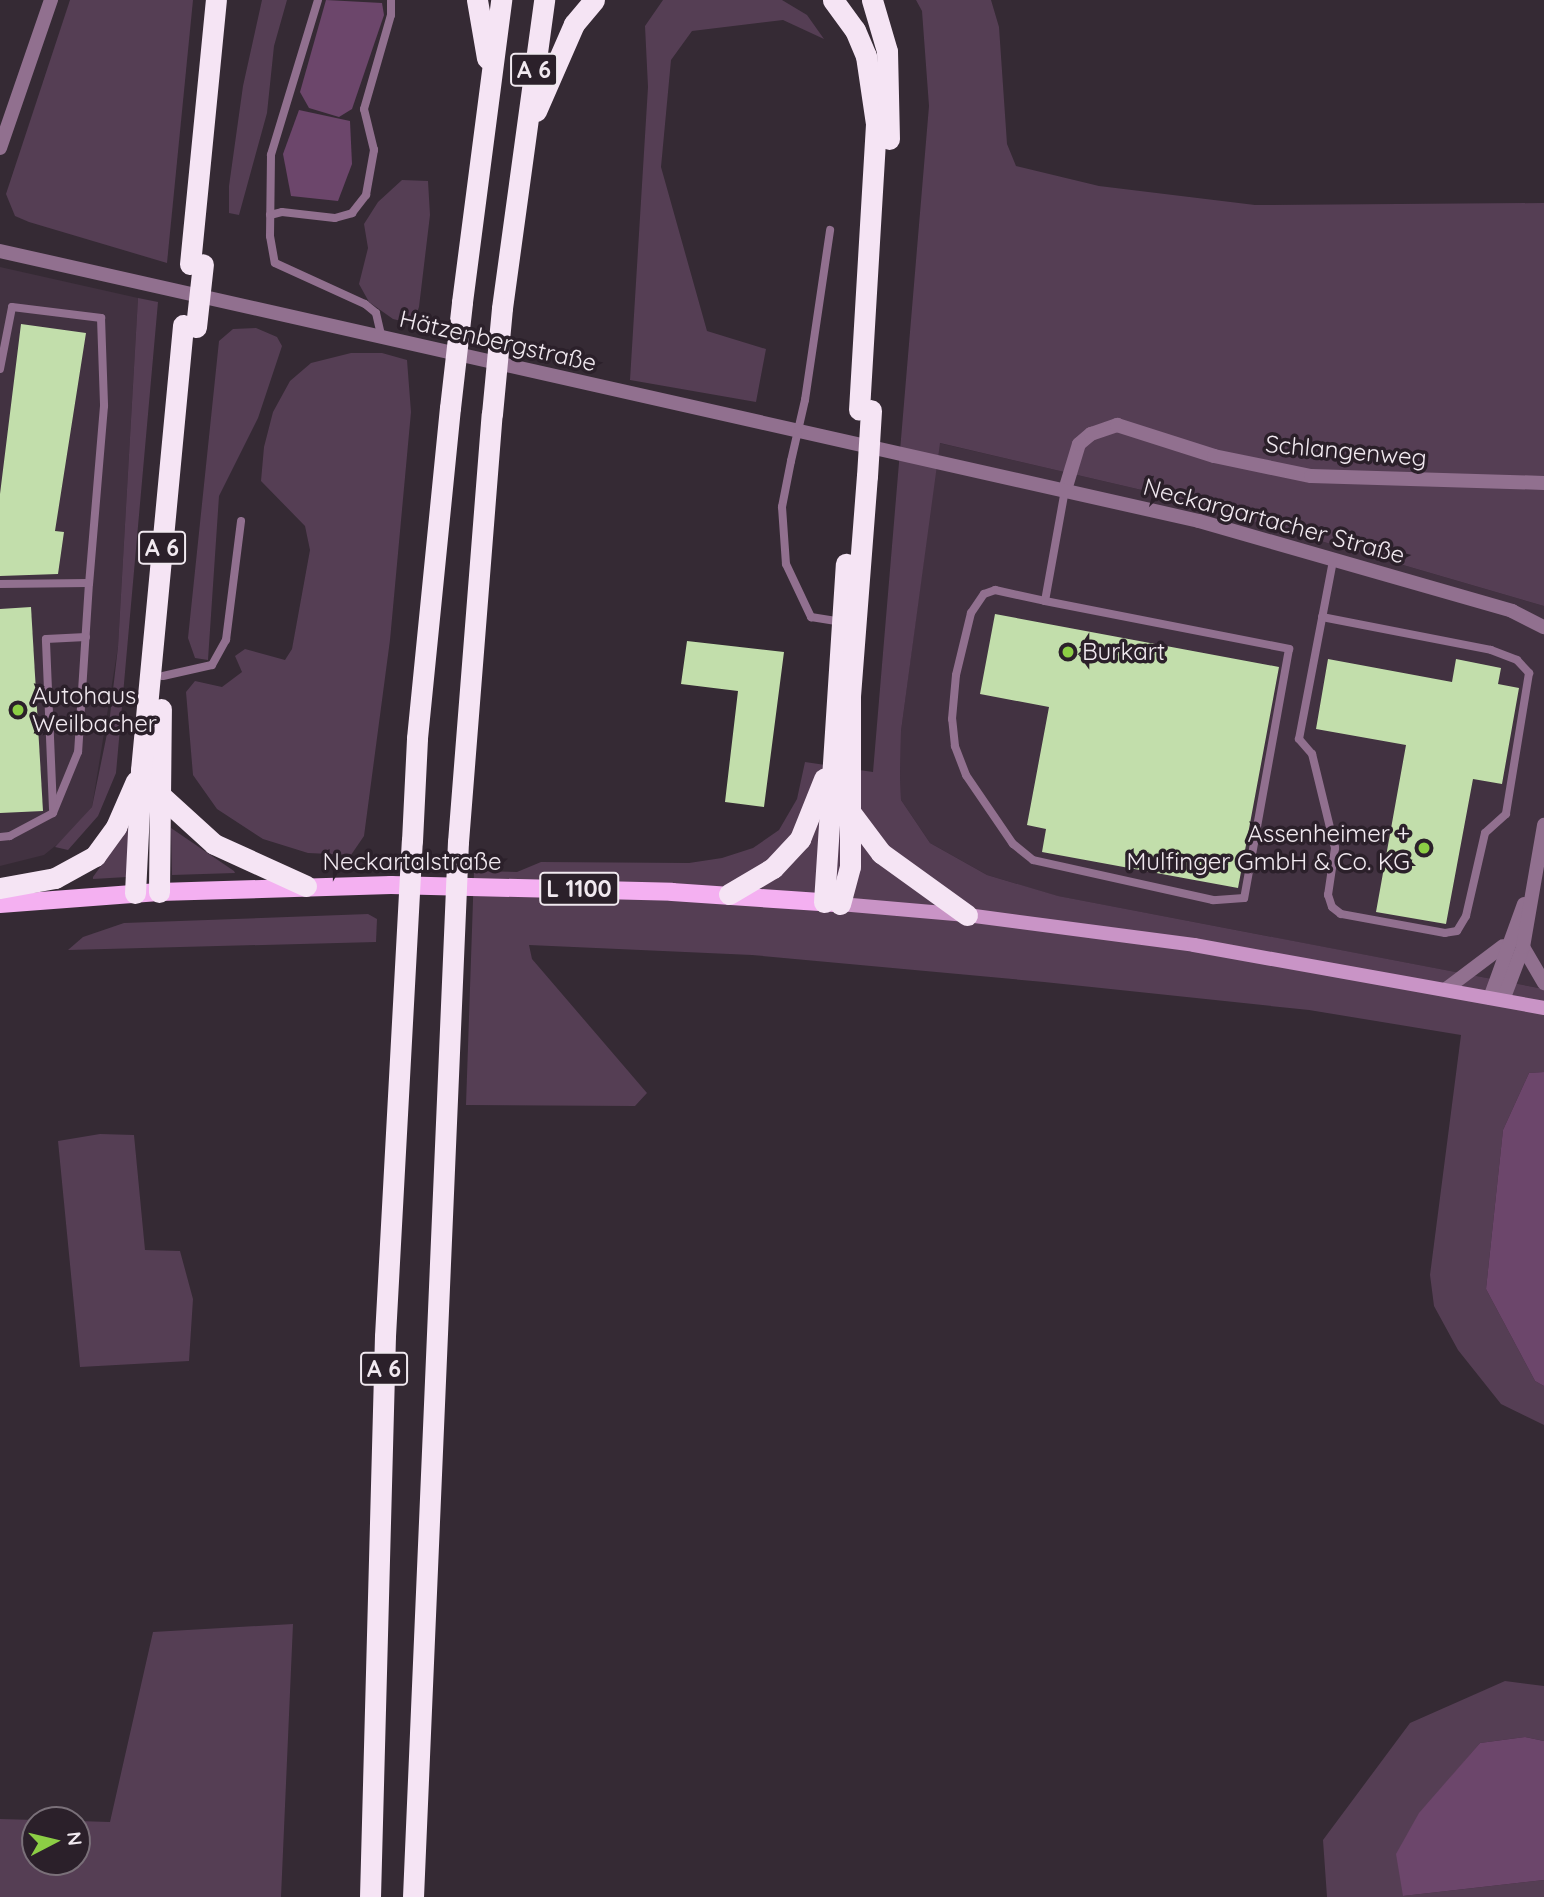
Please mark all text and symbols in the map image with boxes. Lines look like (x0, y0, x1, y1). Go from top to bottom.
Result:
road number: A 6 (510, 50, 558, 90)
street label: Hätzenbergstraße (397, 304, 599, 378)
street label: Schlangenweg (1264, 430, 1428, 472)
street label: Neckargartacher Straße (1140, 472, 1408, 570)
road number: A 6 (138, 528, 186, 568)
place label: Burkart (1082, 638, 1165, 666)
marker: Burkart (1060, 644, 1076, 660)
place label: Autohaus Weilbacher (32, 682, 157, 738)
marker: Autohaus Weilbacher (10, 702, 26, 718)
place label: Assenheimer + Mulfinger GmbH & Co. KG (1126, 820, 1410, 876)
marker: Assenheimer + Mulfinger GmbH & Co. KG (1416, 840, 1432, 856)
street label: Neckartalstraße (322, 848, 502, 876)
road number: L 1100 (539, 870, 619, 908)
road number: A 6 (360, 1350, 408, 1388)
north arrow (21, 1806, 91, 1876)
text: N (62, 1830, 88, 1847)

